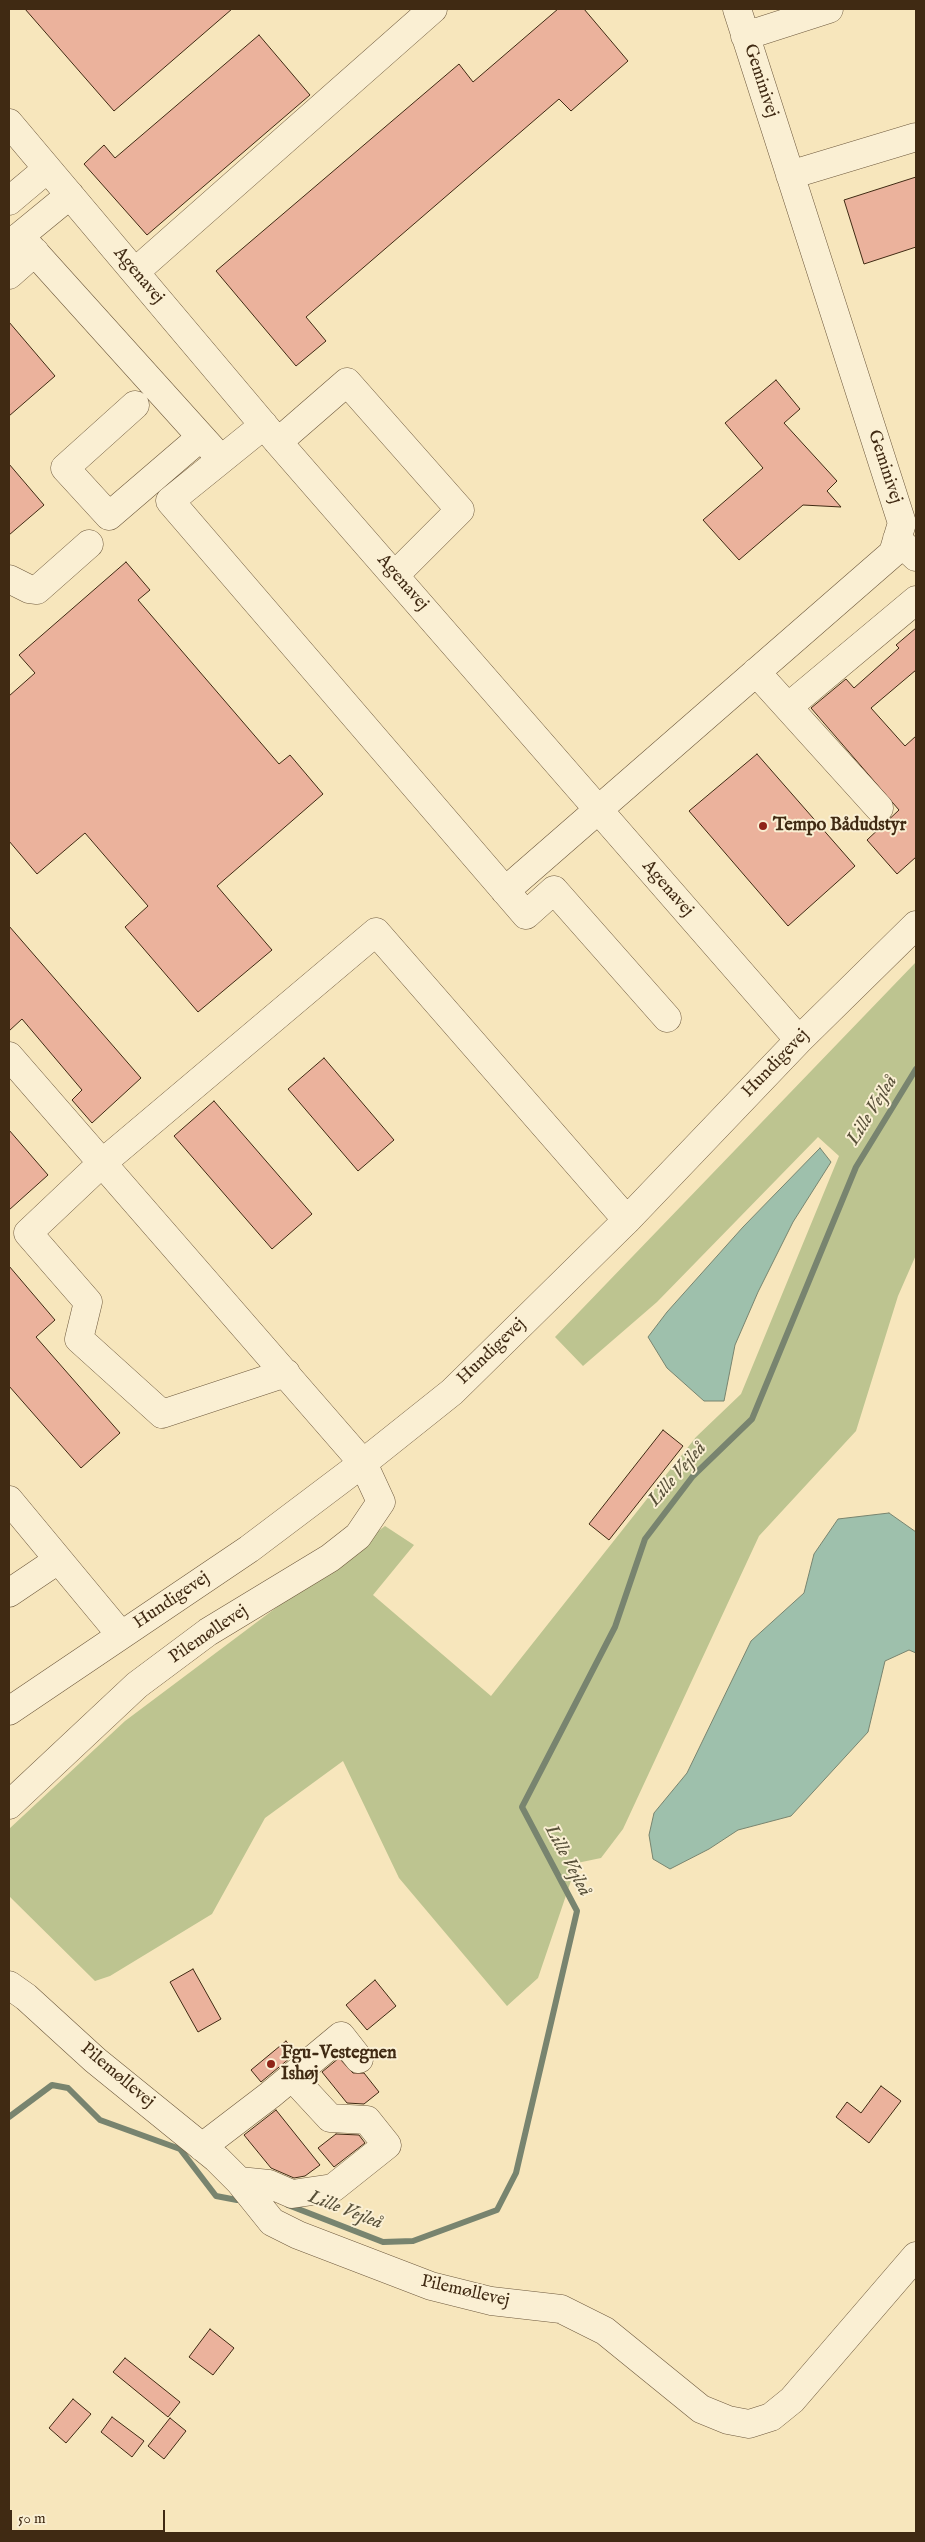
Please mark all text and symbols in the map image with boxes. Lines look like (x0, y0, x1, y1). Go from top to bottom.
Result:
street label: Geminivej (738, 42, 782, 120)
street label: Agenavej (108, 243, 168, 309)
street label: Geminivej (862, 428, 906, 506)
street label: Agenavej (372, 550, 432, 616)
place label: Tempo Bådudstyr (773, 815, 906, 837)
marker: Tempo Bådudstyr (757, 820, 769, 832)
street label: Agenavej (637, 856, 697, 922)
street label: Hundigevej (738, 1025, 814, 1103)
water label: Lille Vejleå (843, 1072, 903, 1150)
street label: Hundigevej (453, 1314, 531, 1390)
water label: Lille Vejleå (644, 1438, 712, 1512)
street label: Hundigevej (130, 1568, 214, 1634)
street label: Pilemøllevej (166, 1601, 252, 1669)
water label: Lille Vejleå (539, 1821, 595, 1901)
street label: Pilemøllevej (75, 2039, 159, 2113)
place label: Fgu-Vestegnen Ishøj (281, 2043, 397, 2086)
marker: Fgu-Vestegnen Ishøj (265, 2058, 277, 2070)
water label: Lille Vejleå (305, 2186, 385, 2236)
street label: Pilemøllevej (419, 2271, 511, 2313)
scale bar (12, 2500, 168, 2532)
text: 50 m (18, 2509, 46, 2528)

